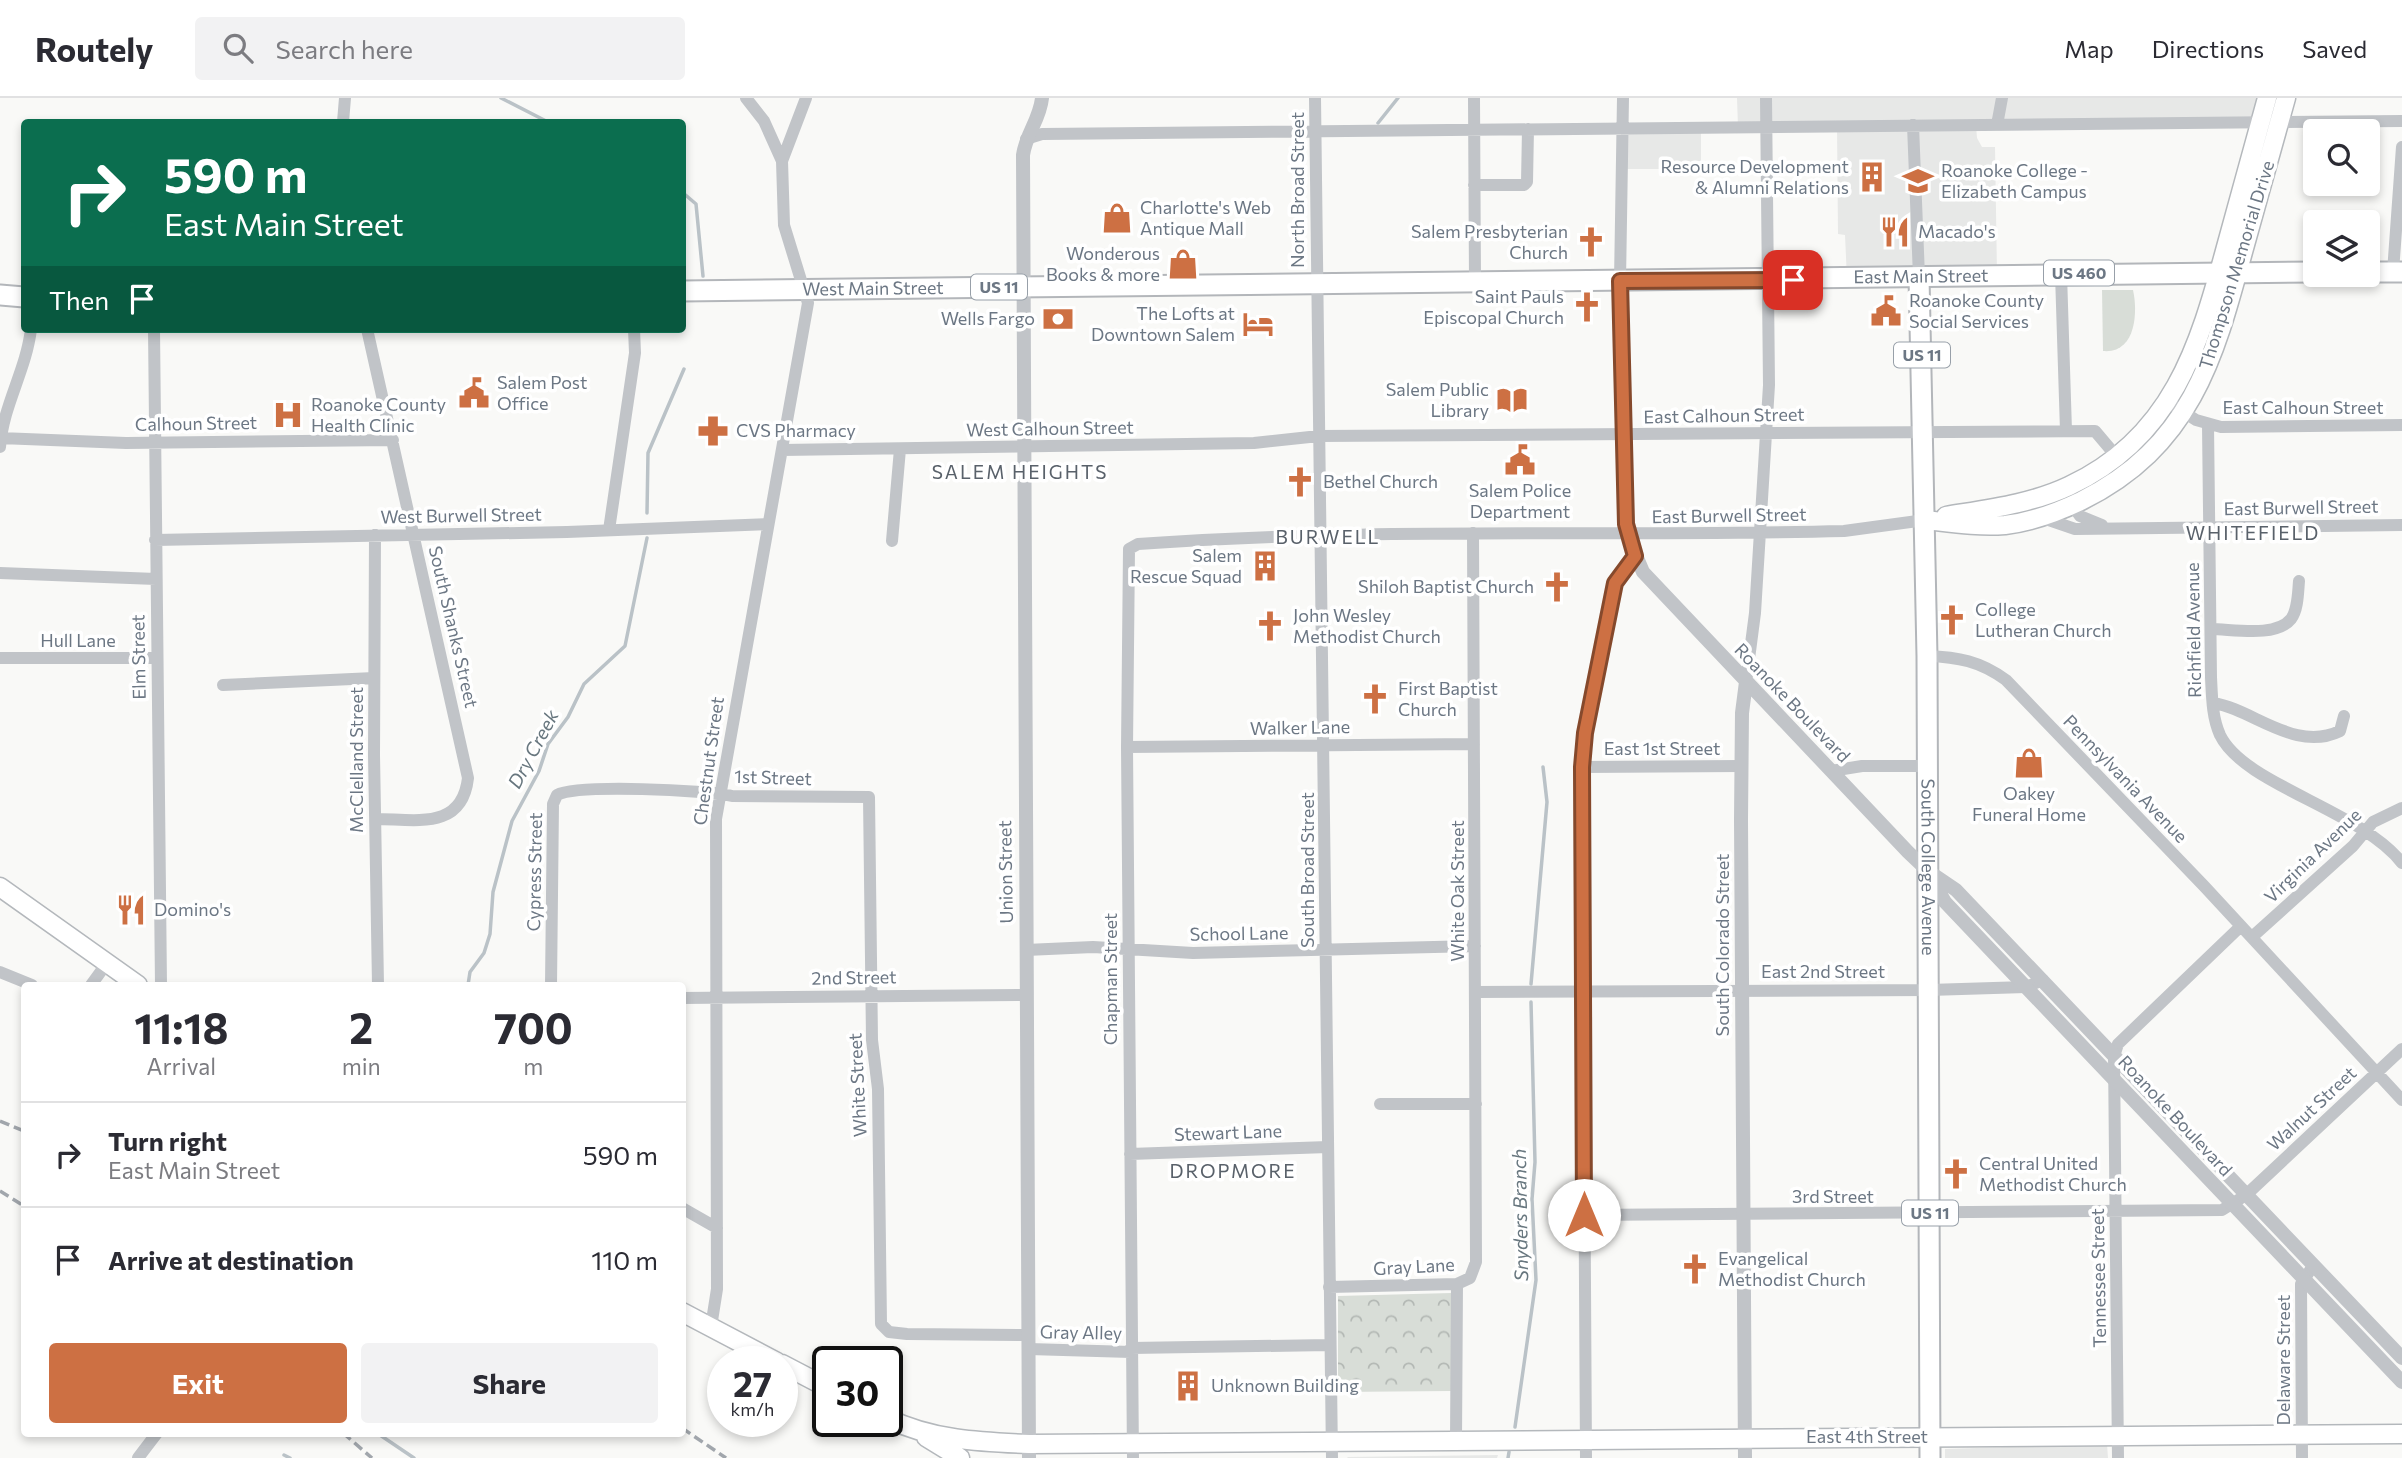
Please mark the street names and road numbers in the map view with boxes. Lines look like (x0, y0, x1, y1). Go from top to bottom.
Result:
street label: North Broad Street (1286, 112, 1308, 268)
street label: Thompson Memorial Drive (2194, 158, 2278, 372)
road number: US 460 (2044, 260, 2114, 286)
street label: East Main Street (1853, 264, 1989, 287)
road number: US 11 (971, 274, 1027, 300)
street label: West Main Street (802, 276, 944, 300)
road number: US 11 (1894, 342, 1950, 368)
street label: East Calhoun Street (2222, 396, 2384, 418)
street label: East Calhoun Street (1643, 403, 1805, 427)
street label: Calhoun Street (135, 411, 257, 435)
street label: West Calhoun Street (966, 416, 1134, 440)
street label: East Burwell Street (2223, 495, 2379, 519)
street label: West Burwell Street (380, 503, 542, 527)
street label: East Burwell Street (1651, 503, 1807, 527)
street label: South Shanks Street (425, 544, 483, 710)
street label: Richfield Avenue (2181, 562, 2205, 698)
street label: Elm Street (126, 614, 150, 700)
street label: Hull Lane (40, 629, 116, 651)
street label: Roanoke Boulevard (1730, 638, 1855, 766)
street label: McClelland Street (345, 687, 367, 833)
street label: Chestnut Street (688, 695, 728, 827)
street label: Pennsylvania Avenue (2059, 710, 2192, 847)
street label: Walker Lane (1250, 715, 1350, 739)
street label: East 1st Street (1604, 737, 1720, 759)
street label: 1st Street (734, 765, 812, 789)
street label: South College Avenue (1917, 778, 1940, 955)
street label: South Broad Street (1296, 792, 1318, 948)
street label: Virginia Avenue (2259, 803, 2365, 907)
street label: Cypress Street (522, 812, 546, 932)
street label: Union Street (993, 820, 1017, 924)
street label: White Oak Street (1446, 820, 1468, 962)
street label: South Colorado Street (1711, 854, 1733, 1036)
street label: Chapman Street (1099, 913, 1121, 1045)
street label: School Lane (1189, 921, 1289, 945)
street label: East 2nd Street (1761, 960, 1885, 982)
street label: 2nd Street (811, 965, 897, 989)
street label: White Street (843, 1032, 871, 1138)
street label: Roanoke Boulevard (2114, 1050, 2237, 1180)
street label: Walnut Street (2262, 1062, 2360, 1155)
street label: Stewart Lane (1174, 1119, 1282, 1145)
street label: 3rd Street (1792, 1185, 1874, 1207)
road number: US 11 (1902, 1200, 1958, 1226)
street label: Tennessee Street (2086, 1208, 2110, 1348)
street label: Gray Lane (1373, 1253, 1455, 1279)
street label: Delaware Street (2272, 1295, 2294, 1425)
street label: Gray Alley (1040, 1320, 1122, 1344)
street label: East 4th Street (1806, 1425, 1928, 1447)

